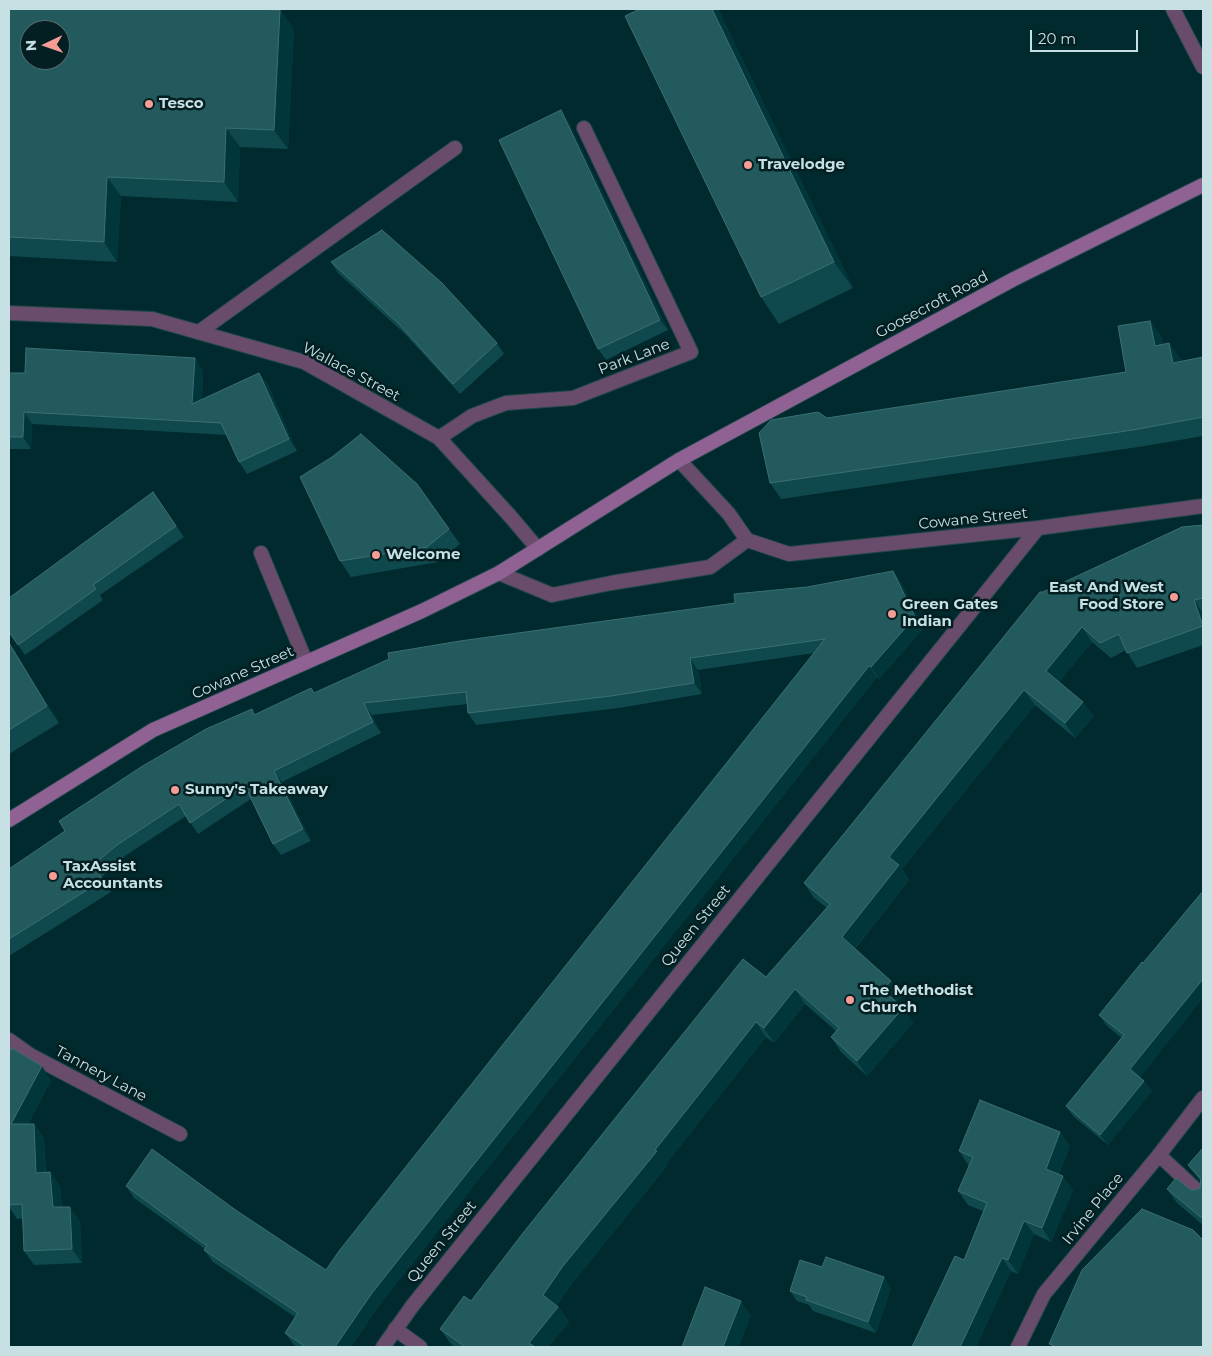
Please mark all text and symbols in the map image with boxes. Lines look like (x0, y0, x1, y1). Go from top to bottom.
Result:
north arrow (20, 20, 70, 70)
scale bar (1032, 20, 1140, 52)
text: 20 m (1038, 29, 1076, 48)
text: N (22, 40, 40, 52)
place label: Tesco (159, 95, 203, 113)
marker: Tesco (143, 98, 155, 110)
place label: Travelodge (758, 156, 845, 174)
marker: Travelodge (742, 159, 754, 171)
street label: Goosecroft Road (873, 268, 991, 342)
street label: Park Lane (596, 335, 672, 379)
street label: Wallace Street (299, 339, 403, 405)
street label: Cowane Street (918, 504, 1028, 534)
place label: Welcome (386, 546, 460, 564)
marker: Welcome (370, 549, 382, 561)
place label: East And West Food Store (1049, 579, 1164, 614)
marker: East And West Food Store (1168, 591, 1180, 603)
place label: Green Gates Indian (902, 596, 998, 631)
marker: Green Gates Indian (886, 608, 898, 620)
street label: Cowane Street (189, 642, 297, 704)
place label: Sunny's Takeaway (185, 781, 328, 799)
marker: Sunny's Takeaway (169, 784, 181, 796)
place label: TaxAssist Accountants (63, 858, 163, 893)
marker: TaxAssist Accountants (47, 870, 59, 882)
street label: Queen Street (657, 881, 735, 971)
place label: The Methodist Church (860, 982, 973, 1017)
marker: The Methodist Church (844, 994, 856, 1006)
street label: Tannery Lane (52, 1042, 150, 1106)
street label: Irvine Place (1059, 1169, 1127, 1249)
street label: Queen Street (403, 1197, 481, 1287)

